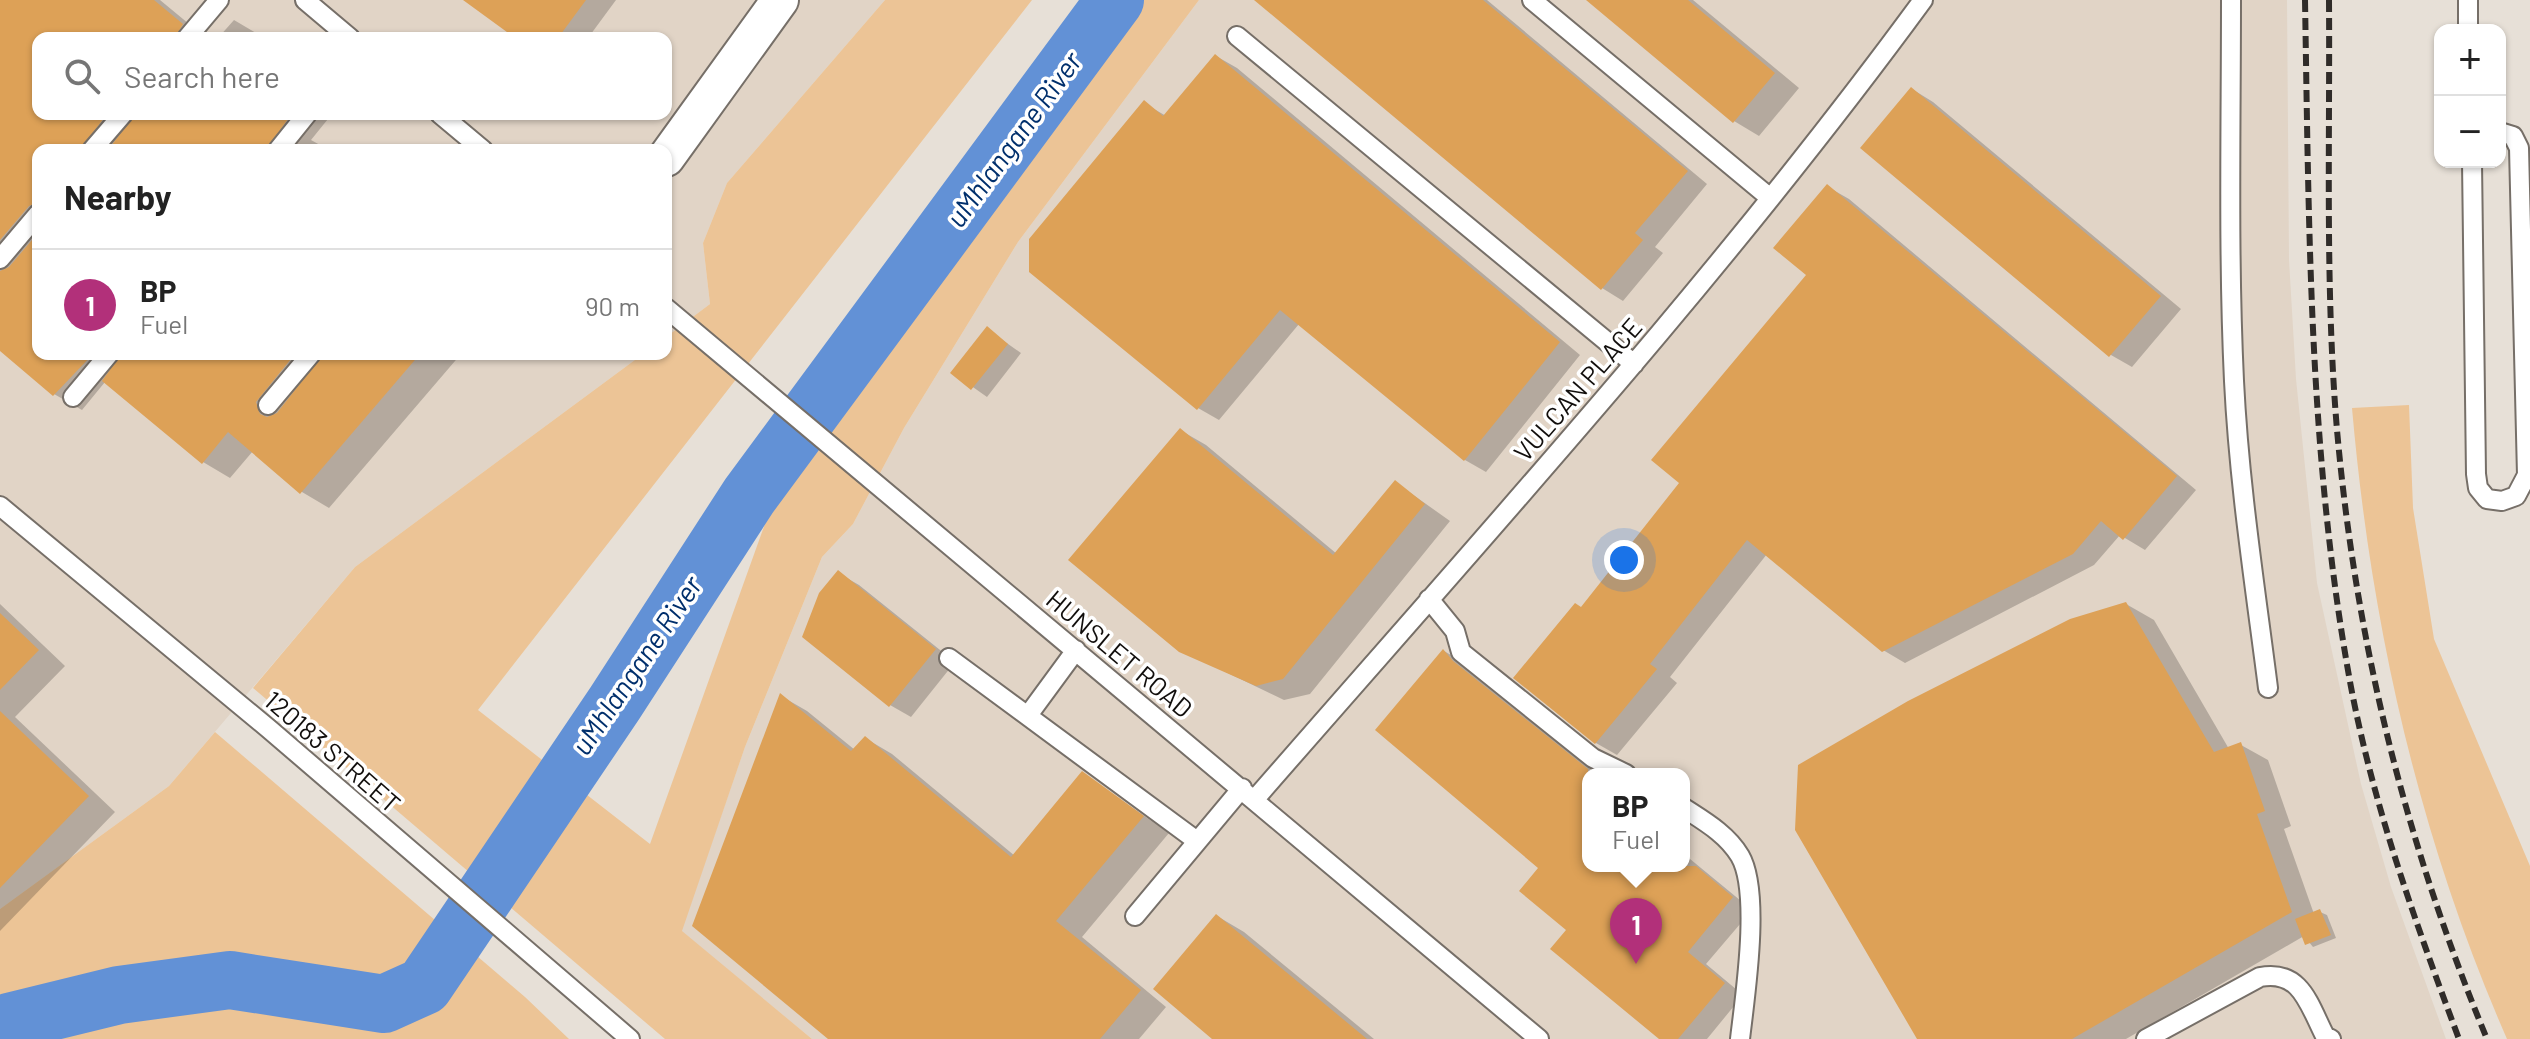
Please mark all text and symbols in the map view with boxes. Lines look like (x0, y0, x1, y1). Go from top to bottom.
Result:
map controls (2434, 24, 2506, 168)
button: + (2434, 24, 2506, 96)
search box (32, 32, 672, 120)
water label: uMhlangane River (938, 44, 1089, 233)
icon: search (60, 54, 104, 98)
text: Search here (124, 58, 280, 94)
button: − (2434, 96, 2506, 168)
text: Nearby (64, 176, 172, 217)
text: BP (140, 272, 177, 308)
text: 1 (85, 290, 95, 321)
text: 90 m (585, 290, 640, 321)
text: Fuel (140, 308, 188, 339)
street label: VULCAN PLACE (1506, 311, 1648, 467)
your location (1604, 540, 1644, 580)
water label: uMhlangane River (564, 568, 709, 761)
street label: HUNSLET ROAD (1041, 583, 1199, 723)
street label: 120183 STREET (259, 684, 407, 818)
popup (1582, 768, 1690, 872)
text: BP (1612, 787, 1648, 823)
text: Fuel (1612, 823, 1660, 854)
pin: 1 (1610, 898, 1662, 964)

